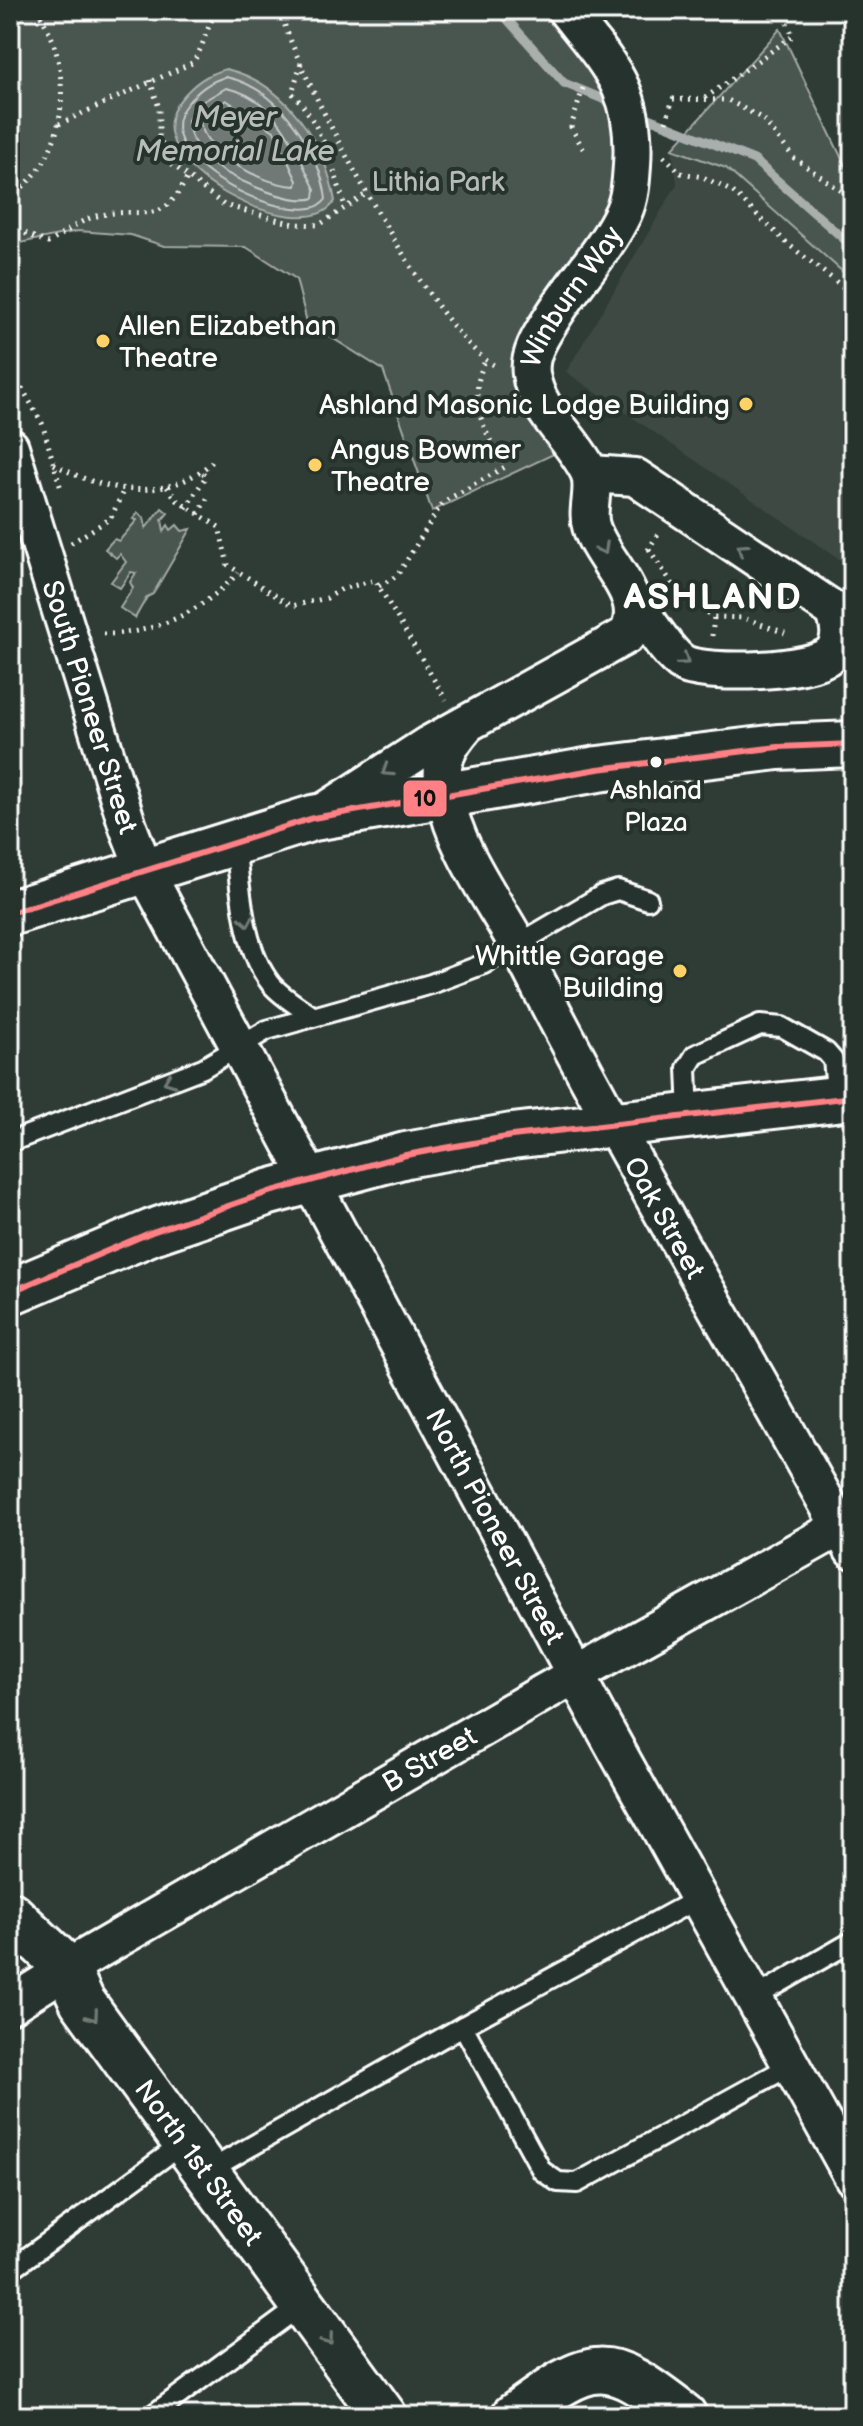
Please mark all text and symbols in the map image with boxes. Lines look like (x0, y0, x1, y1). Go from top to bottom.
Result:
water label: Meyer Memorial Lake (135, 100, 335, 170)
park label: Lithia Park (372, 166, 505, 199)
street label: Winburn Way (515, 220, 630, 371)
place label: Allen Elizabethan Theatre (119, 310, 337, 375)
marker: Allen Elizabethan Theatre (94, 332, 112, 350)
place label: Ashland Masonic Lodge Building (319, 389, 730, 422)
marker: Ashland Masonic Lodge Building (737, 395, 755, 413)
place label: Angus Bowmer Theatre (331, 434, 522, 499)
marker: Angus Bowmer Theatre (306, 456, 324, 474)
one-way arrow (593, 540, 609, 555)
one-way arrow (736, 543, 750, 558)
street label: South Pioneer Street (34, 577, 144, 839)
district label: ASHLAND (622, 577, 803, 620)
one-way arrow (675, 651, 690, 666)
marker: Ashland Plaza (648, 754, 664, 770)
one-way arrow (381, 762, 396, 777)
place label: Ashland Plaza (610, 776, 702, 839)
line badge: 10 (402, 779, 448, 818)
text: 10 (414, 786, 436, 813)
one-way arrow (237, 915, 254, 928)
place label: Whittle Garage Building (475, 940, 664, 1005)
marker: Whittle Garage Building (671, 962, 689, 980)
one-way arrow (163, 1071, 177, 1088)
street label: Oak Street (616, 1151, 711, 1285)
street label: North Pioneer Street (418, 1403, 571, 1650)
street label: B Street (377, 1720, 483, 1800)
one-way arrow (84, 2008, 98, 2022)
street label: North 1st Street (127, 2074, 269, 2252)
one-way arrow (318, 2332, 333, 2346)

